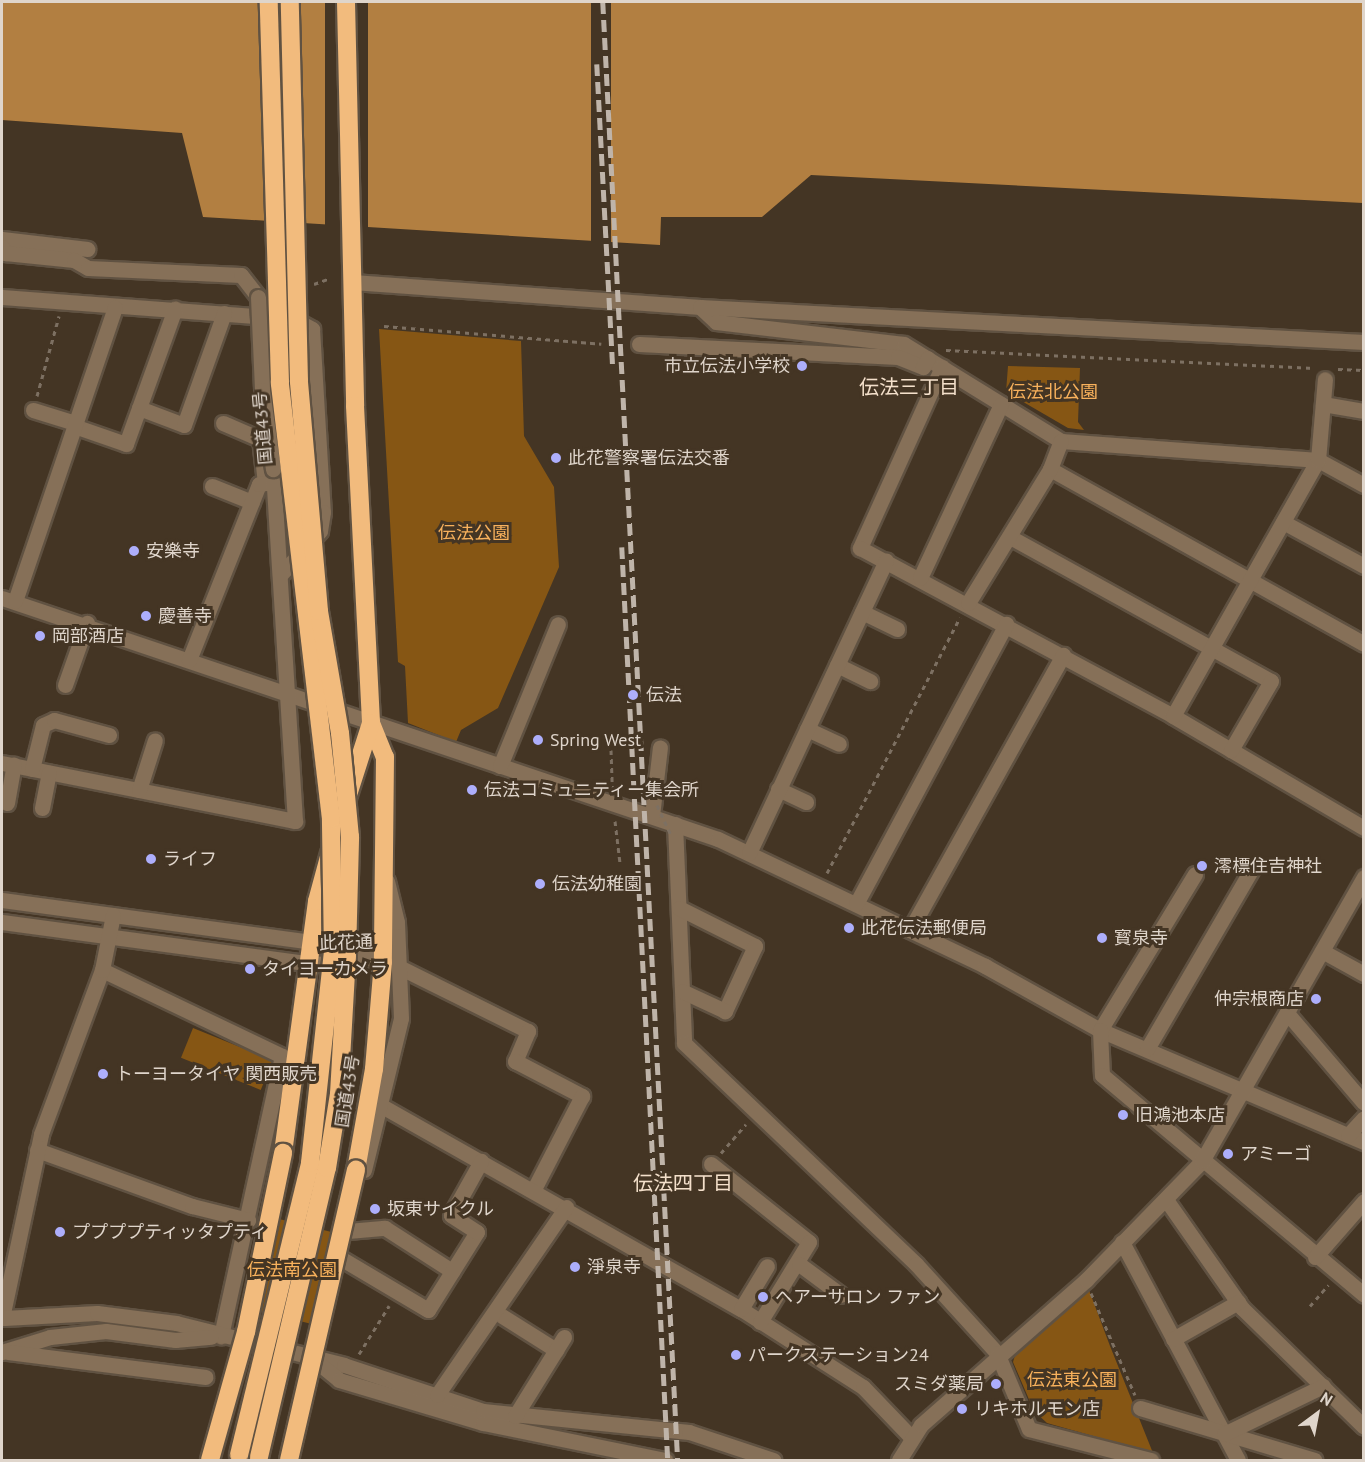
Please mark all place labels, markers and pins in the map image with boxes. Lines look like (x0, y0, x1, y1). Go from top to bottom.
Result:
place label: 市立伝法小学校 (664, 355, 790, 377)
marker: 市立伝法小学校 (795, 359, 809, 373)
place label: 此花警察署伝法交番 (568, 447, 730, 469)
marker: 此花警察署伝法交番 (549, 451, 563, 465)
place label: 安樂寺 (146, 540, 200, 562)
marker: 安樂寺 (127, 544, 141, 558)
place label: 慶善寺 (158, 605, 212, 627)
marker: 慶善寺 (139, 609, 153, 623)
place label: 岡部酒店 (52, 625, 124, 647)
marker: 岡部酒店 (33, 629, 47, 643)
place label: 伝法 (646, 684, 682, 706)
marker: 伝法 (624, 686, 642, 704)
place label: Spring West (550, 729, 642, 751)
marker: Spring West (531, 733, 545, 747)
place label: 伝法コミュニティー集会所 (484, 779, 700, 801)
marker: 伝法コミュニティー集会所 (465, 783, 479, 797)
place label: ライフ (163, 848, 217, 870)
marker: ライフ (144, 852, 158, 866)
place label: 澪標住吉神社 (1214, 855, 1322, 877)
marker: 澪標住吉神社 (1195, 859, 1209, 873)
place label: 伝法幼稚園 (552, 873, 642, 895)
marker: 伝法幼稚園 (533, 877, 547, 891)
place label: 此花伝法郵便局 (861, 917, 987, 939)
marker: 此花伝法郵便局 (842, 921, 856, 935)
place label: 寳泉寺 (1114, 927, 1168, 949)
marker: 寳泉寺 (1095, 931, 1109, 945)
place label: タイヨーカメラ (262, 958, 388, 980)
marker: タイヨーカメラ (243, 962, 257, 976)
place label: 仲宗根商店 (1214, 988, 1304, 1010)
marker: 仲宗根商店 (1309, 992, 1323, 1006)
place label: トーヨータイヤ 関西販売 (115, 1063, 318, 1085)
marker: トーヨータイヤ 関西販売 (96, 1067, 110, 1081)
place label: 旧鴻池本店 (1135, 1104, 1225, 1126)
marker: 旧鴻池本店 (1116, 1108, 1130, 1122)
place label: アミーゴ (1240, 1143, 1312, 1165)
marker: アミーゴ (1221, 1147, 1235, 1161)
place label: 坂東サイクル (387, 1198, 495, 1220)
marker: 坂東サイクル (368, 1202, 382, 1216)
place label: ププププティッタプティ (72, 1221, 270, 1243)
marker: ププププティッタプティ (53, 1225, 67, 1239)
place label: 淨泉寺 (587, 1256, 641, 1278)
marker: 淨泉寺 (568, 1260, 582, 1274)
place label: ヘアーサロン ファン (775, 1286, 941, 1308)
marker: ヘアーサロン ファン (756, 1290, 770, 1304)
place label: パークステーション24 (748, 1344, 930, 1366)
marker: パークステーション24 (729, 1348, 743, 1362)
place label: スミダ薬局 (894, 1373, 984, 1395)
marker: スミダ薬局 (989, 1377, 1003, 1391)
place label: リキホルモン店 (974, 1398, 1100, 1420)
marker: リキホルモン店 (955, 1402, 969, 1416)

